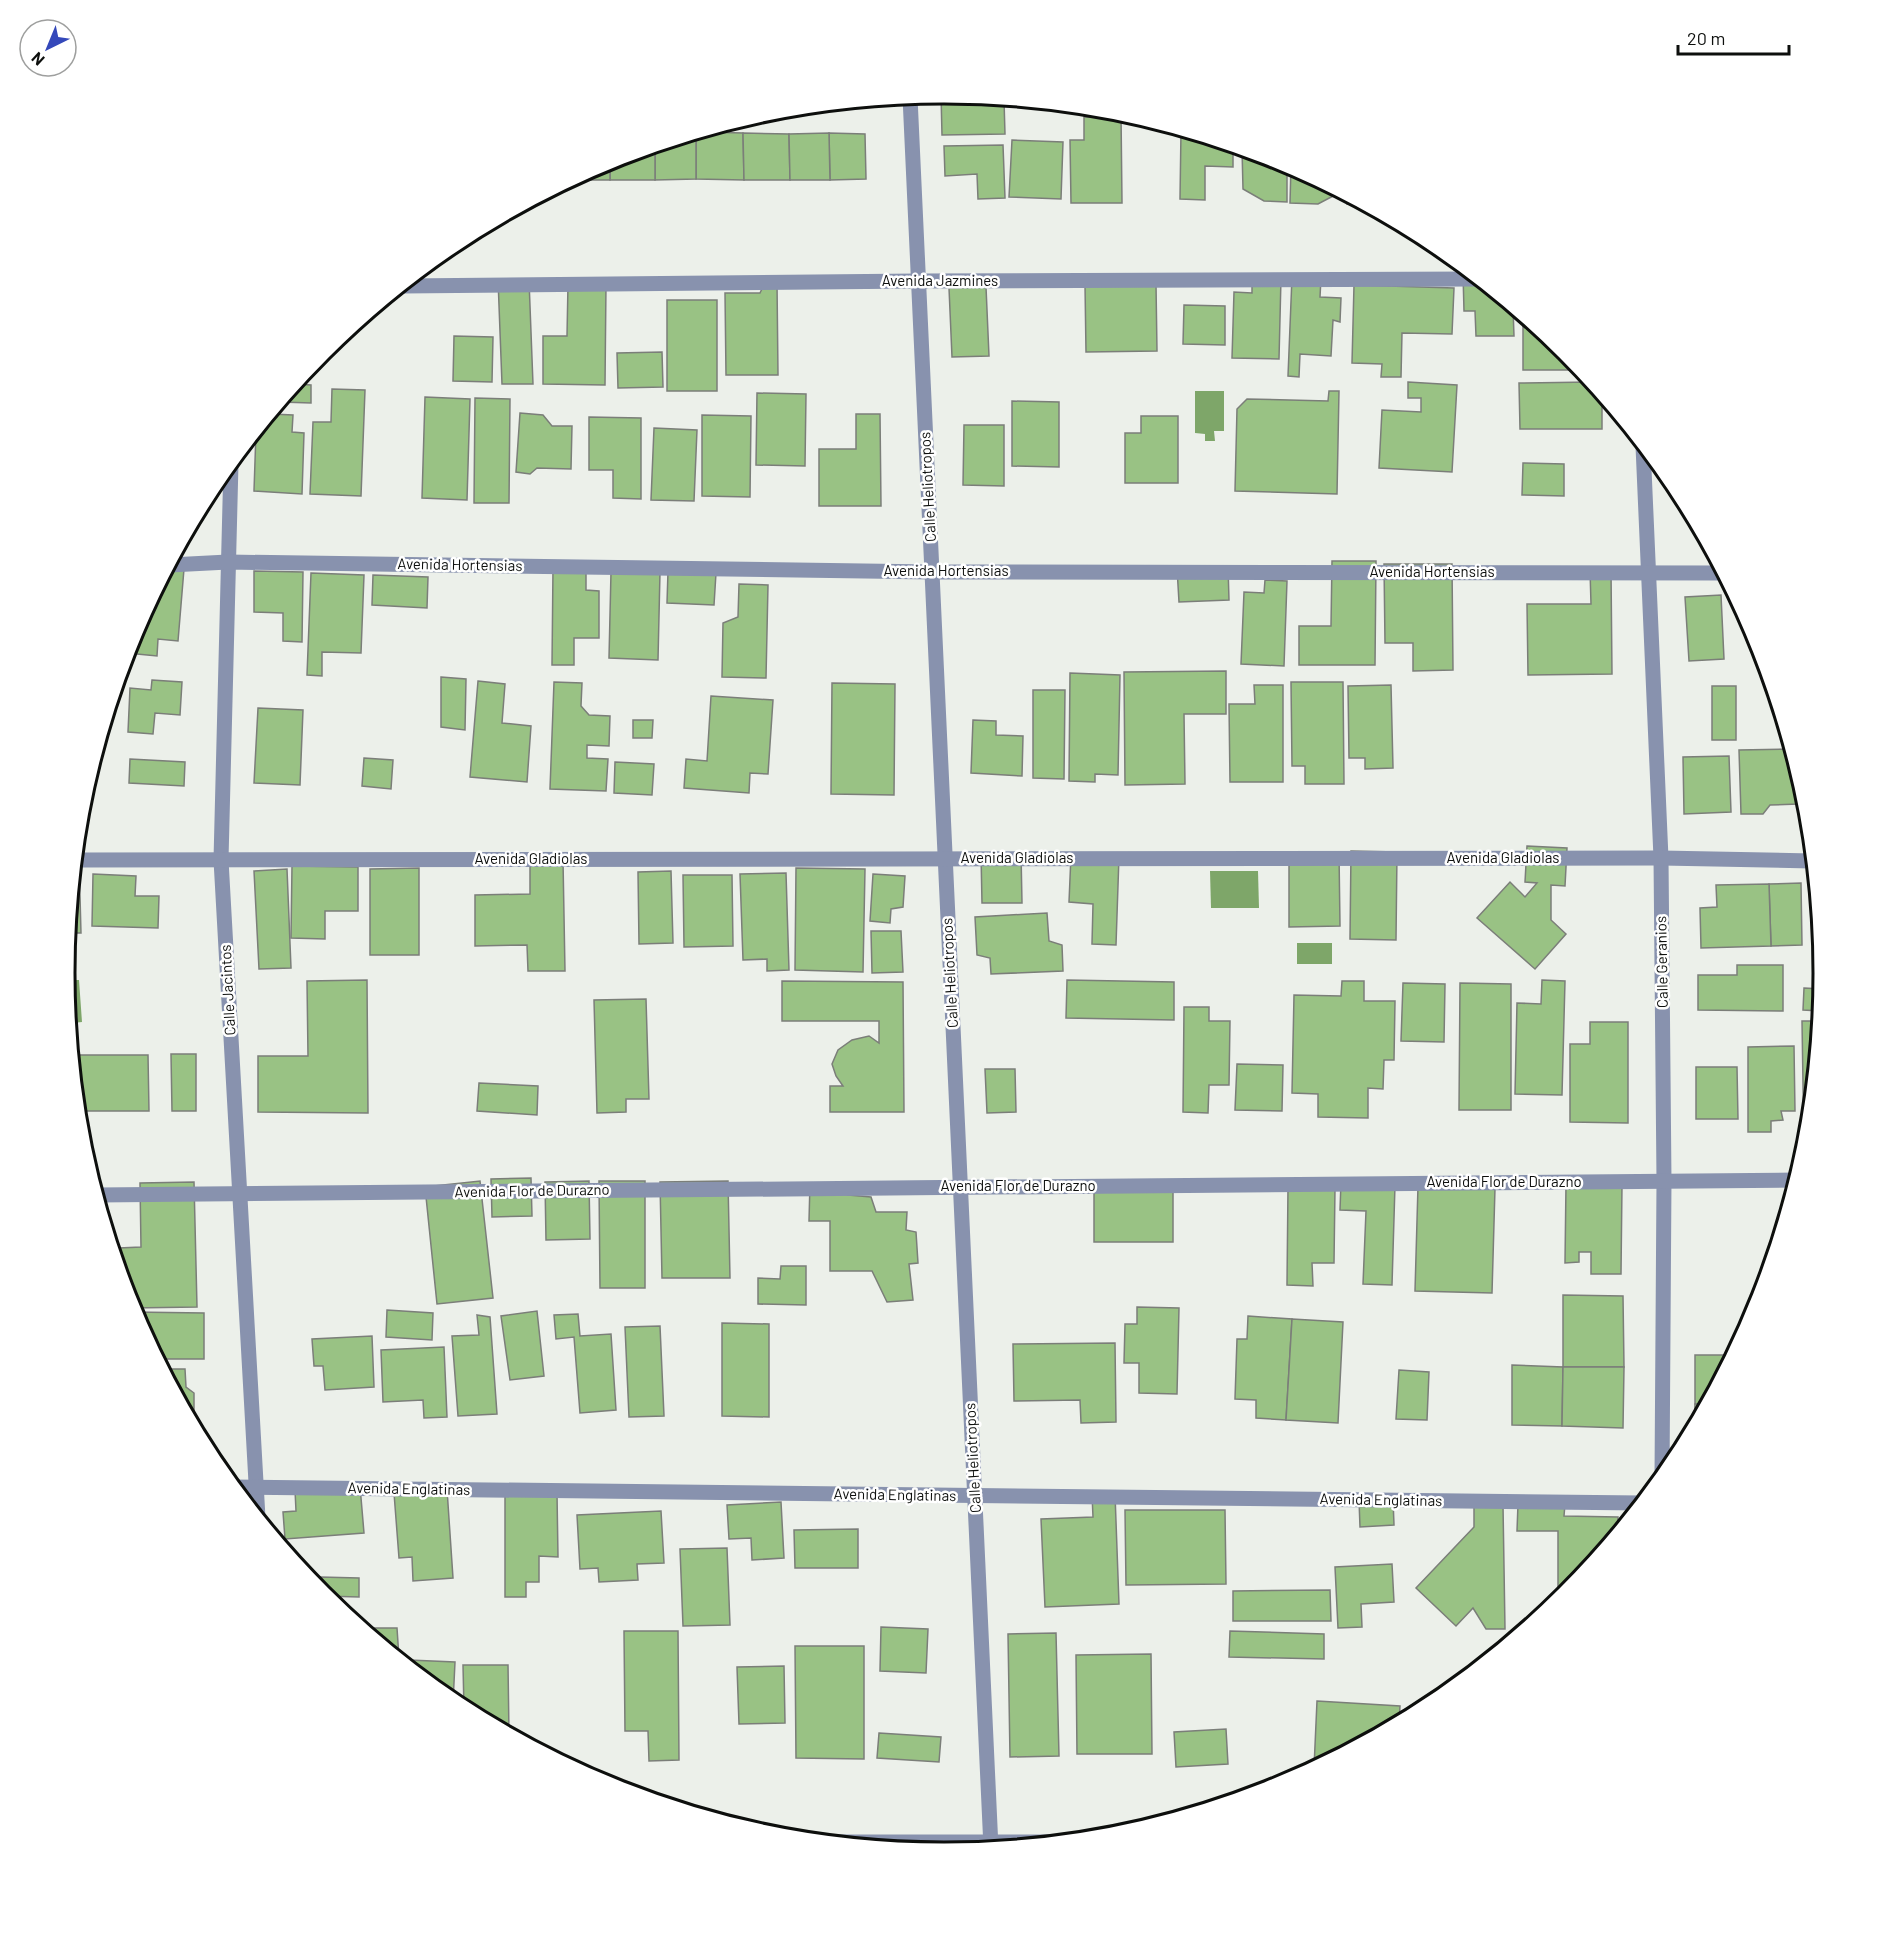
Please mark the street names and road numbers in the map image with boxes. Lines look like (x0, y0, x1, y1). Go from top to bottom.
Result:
street label: Avenida Jazmines (882, 271, 998, 289)
street label: Calle Heliotropos (915, 432, 939, 543)
street label: Avenida Hortensias (397, 554, 523, 574)
street label: Avenida Hortensias (883, 561, 1009, 579)
street label: Avenida Hortensias (1369, 562, 1495, 580)
street label: Avenida Gladiolas (960, 848, 1074, 866)
street label: Avenida Gladiolas (1446, 848, 1560, 866)
street label: Avenida Gladiolas (474, 849, 588, 867)
street label: Calle Geranios (1651, 916, 1671, 1008)
street label: Calle Heliotropos (937, 918, 961, 1029)
street label: Calle Jacintos (216, 944, 238, 1036)
street label: Avenida Flor de Durazno (1426, 1172, 1582, 1190)
street label: Avenida Flor de Durazno (940, 1176, 1096, 1194)
street label: Avenida Flor de Durazno (454, 1180, 610, 1200)
street label: Calle Heliotropos (960, 1403, 984, 1514)
street label: Avenida Englatinas (347, 1478, 471, 1498)
street label: Avenida Englatinas (833, 1484, 957, 1504)
street label: Avenida Englatinas (1319, 1489, 1443, 1509)

